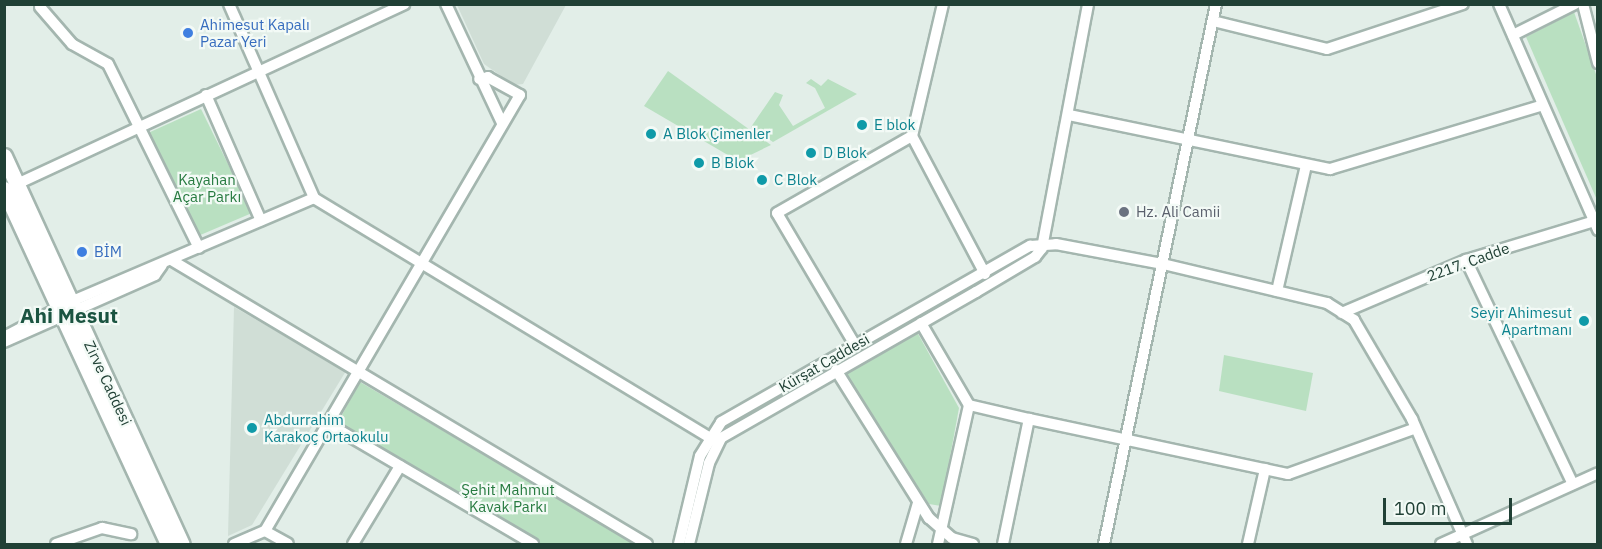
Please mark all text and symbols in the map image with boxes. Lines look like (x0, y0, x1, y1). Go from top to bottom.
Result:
place label: Ahimesut Kapalı Pazar Yeri (200, 15, 310, 50)
marker: Ahimesut Kapalı Pazar Yeri (181, 26, 195, 40)
place label: E blok (874, 116, 915, 134)
marker: E blok (855, 118, 869, 132)
place label: A Blok Çimenler (663, 125, 771, 143)
marker: A Blok Çimenler (644, 127, 658, 141)
place label: D Blok (823, 144, 867, 162)
marker: D Blok (804, 146, 818, 160)
place label: B Blok (711, 154, 755, 172)
marker: B Blok (692, 156, 706, 170)
park label: Kayahan Açar Parkı (173, 170, 241, 205)
place label: C Blok (774, 171, 817, 189)
marker: C Blok (755, 173, 769, 187)
place label: Hz. Ali Camii (1136, 203, 1220, 221)
marker: Hz. Ali Camii (1117, 205, 1131, 219)
street label: 2217. Cadde (1424, 239, 1512, 285)
place label: BİM (94, 243, 122, 261)
marker: BİM (75, 245, 89, 259)
district label: Ahi Mesut (20, 302, 118, 328)
place label: Seyir Ahimesut Apartmanı (1471, 303, 1572, 338)
marker: Seyir Ahimesut Apartmanı (1577, 314, 1591, 328)
street label: Kürşat Caddesi (776, 330, 872, 396)
street label: Zirve Caddesi (81, 338, 135, 428)
place label: Abdurrahim Karakoç Ortaokulu (264, 410, 389, 445)
marker: Abdurrahim Karakoç Ortaokulu (245, 421, 259, 435)
park label: Şehit Mahmut Kavak Parkı (461, 480, 555, 515)
scale bar (1386, 486, 1515, 524)
text: 100 m (1394, 497, 1446, 520)

